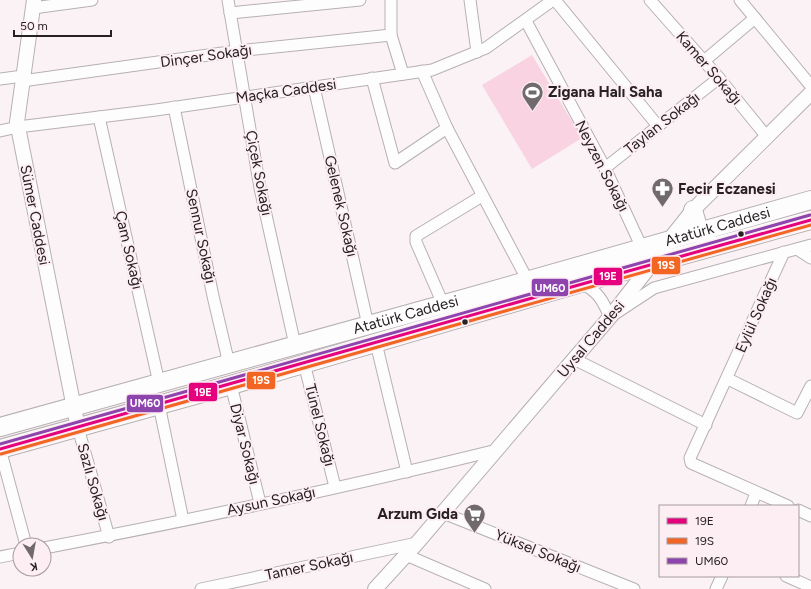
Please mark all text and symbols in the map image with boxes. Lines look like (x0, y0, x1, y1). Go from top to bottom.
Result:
scale bar (14, 12, 111, 38)
text: 50 m (20, 19, 48, 33)
street label: Kamer Sokağı (672, 28, 746, 108)
street label: Dinçer Sokağı (159, 41, 253, 71)
street label: Maçka Caddesi (234, 75, 338, 107)
sports icon: Zigana Halı Saha (519, 79, 545, 112)
place label: Zigana Halı Saha (548, 83, 663, 101)
street label: Taylan Sokağı (621, 88, 703, 158)
street label: Neyzen Sokağı (571, 117, 633, 215)
street label: Çiçek Sokağı (242, 129, 276, 217)
street label: Gelenek Sokağı (321, 154, 361, 258)
street label: Sümer Caddesi (16, 163, 54, 267)
pharmacy icon: Fecir Eczanesi (649, 176, 675, 209)
place label: Fecir Eczanesi (678, 180, 776, 198)
street label: Sennur Sokağı (182, 187, 220, 285)
street label: Atatürk Caddesi (663, 203, 772, 250)
street label: Çam Sokağı (111, 209, 147, 291)
unlabelled marker (736, 229, 746, 239)
line badge: 19S (651, 256, 681, 275)
text: 19S (657, 259, 675, 272)
line badge: 19E (593, 267, 623, 286)
text: 19E (599, 270, 617, 283)
street label: Eylül Sokağı (731, 275, 781, 355)
line badge: UM60 (531, 278, 569, 297)
text: UM60 (535, 282, 565, 295)
street label: Atatürk Caddesi (351, 292, 460, 338)
street label: Uysal Caddesi (554, 297, 628, 381)
unlabelled marker (460, 317, 470, 327)
line badge: 19S (246, 371, 276, 390)
text: 19S (252, 374, 270, 387)
line badge: 19E (188, 382, 218, 402)
street label: Tünel Sokağı (301, 382, 339, 468)
text: 19E (194, 386, 212, 399)
line badge: UM60 (126, 394, 164, 413)
text: UM60 (130, 397, 160, 410)
street label: Diyar Sokağı (226, 402, 264, 486)
street label: Sazlı Sokağı (73, 441, 113, 523)
street label: Aysun Sokağı (225, 483, 317, 519)
supermarket icon: Arzum Gıda (461, 501, 487, 534)
place label: Arzum Gıda (377, 505, 458, 523)
legend (659, 505, 799, 577)
text: 19E (695, 514, 714, 528)
street label: Yüksel Sokağı (492, 526, 584, 576)
text: 19S (695, 534, 714, 548)
north arrow (12, 537, 52, 577)
street label: Tamer Sokağı (263, 548, 355, 584)
text: UM60 (695, 554, 728, 568)
text: K (28, 559, 39, 574)

